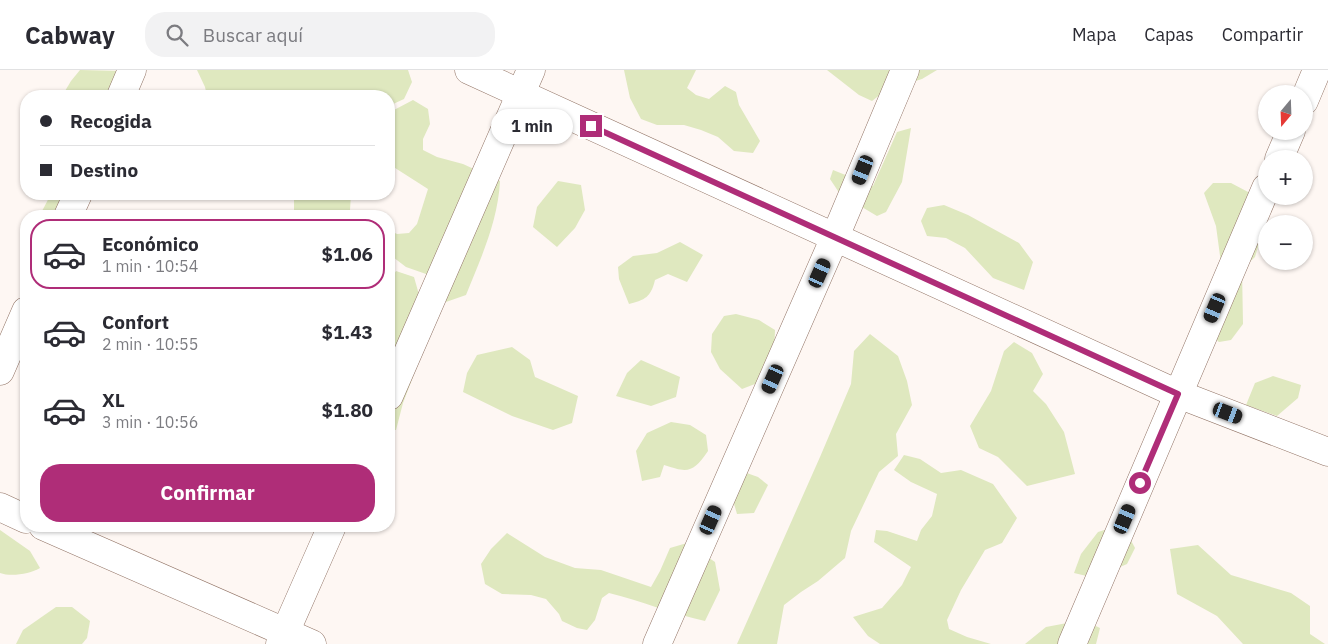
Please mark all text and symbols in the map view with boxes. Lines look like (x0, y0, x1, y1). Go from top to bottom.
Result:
search box (145, 12, 495, 57)
text: Cabway (25, 19, 115, 51)
icon: search (163, 21, 191, 49)
text: Buscar aquí (203, 23, 303, 47)
text: Mapa (1072, 23, 1116, 46)
text: Capas (1144, 23, 1194, 46)
text: Compartir (1222, 23, 1303, 46)
north arrow (1258, 85, 1312, 140)
map controls (1258, 85, 1313, 270)
callout: 1 min (491, 108, 574, 144)
text: Recogida (70, 109, 152, 133)
route end (580, 115, 602, 137)
text: 1 min (511, 116, 553, 136)
button: + (1258, 150, 1313, 205)
car (850, 153, 875, 187)
text: Destino (70, 158, 138, 182)
button: − (1258, 215, 1313, 270)
icon: car (42, 232, 87, 277)
text: Económico (102, 232, 199, 256)
text: $1.06 (321, 242, 373, 266)
text: 1 min · 10:54 (102, 256, 198, 276)
car (807, 256, 832, 290)
car (1202, 291, 1227, 325)
icon: car (42, 310, 87, 355)
text: Confort (102, 310, 169, 334)
text: $1.43 (321, 320, 373, 344)
text: 2 min · 10:55 (102, 334, 198, 354)
car (760, 362, 785, 396)
icon: car (42, 388, 87, 433)
text: XL (102, 388, 125, 412)
text: $1.80 (321, 398, 373, 422)
car (1211, 401, 1244, 425)
text: 3 min · 10:56 (102, 412, 198, 432)
button: Confirmar (40, 464, 375, 522)
route start (1129, 472, 1151, 494)
car (1112, 502, 1137, 536)
car (698, 503, 723, 537)

